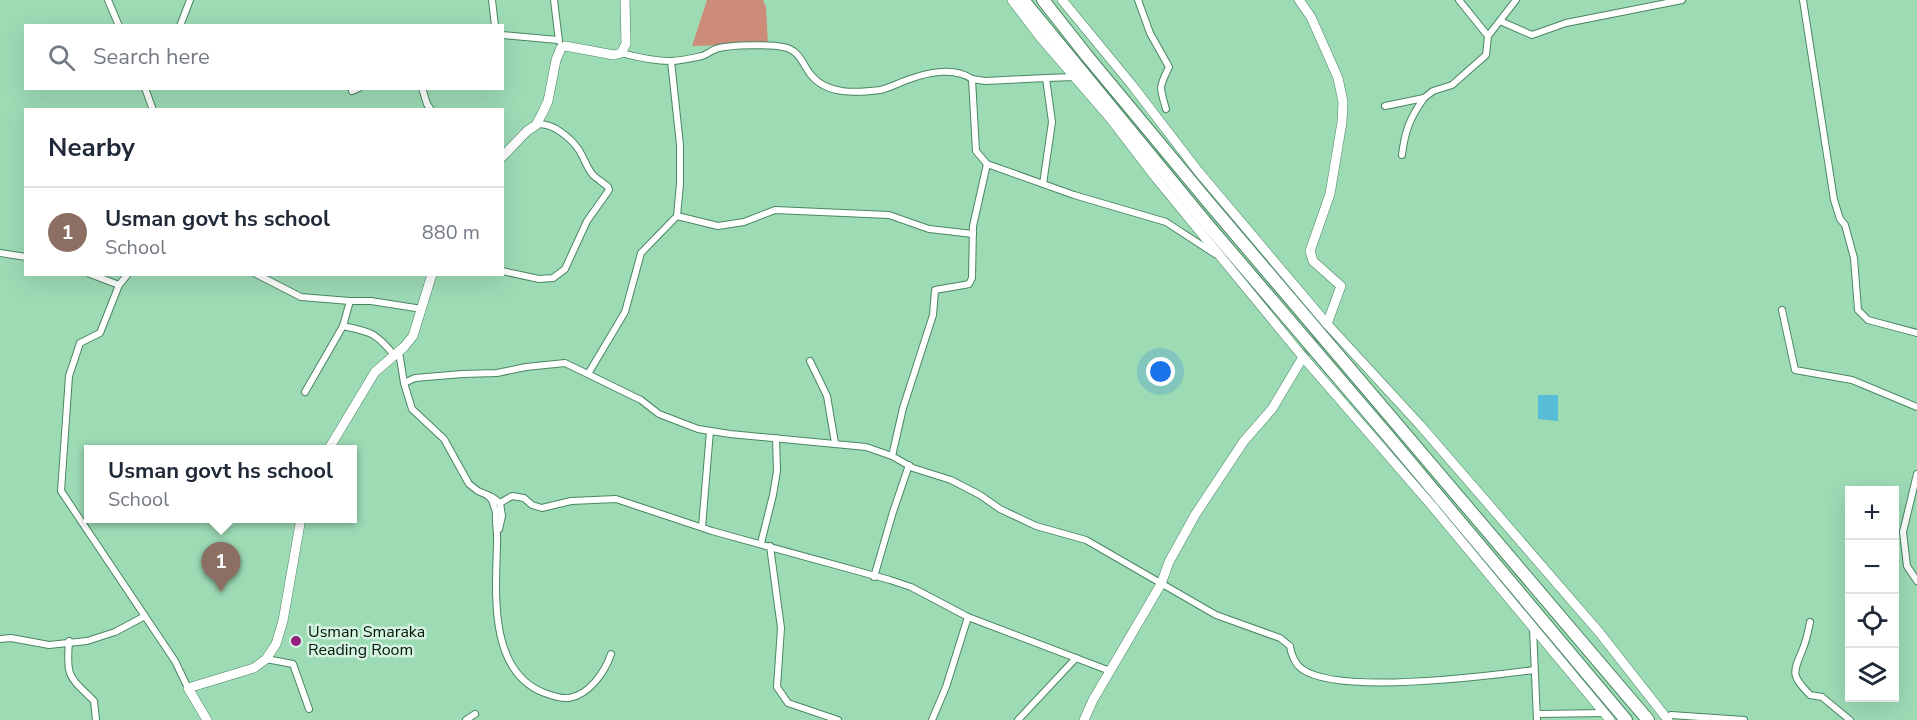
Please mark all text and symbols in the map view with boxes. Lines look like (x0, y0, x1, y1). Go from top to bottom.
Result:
search box (24, 24, 504, 90)
icon: search (45, 41, 78, 74)
text: Search here (93, 42, 210, 72)
text: Nearby (48, 130, 135, 165)
text: Usman govt hs school (105, 204, 330, 234)
text: 1 (62, 219, 74, 246)
text: 880 m (422, 219, 480, 246)
text: School (105, 234, 166, 261)
your location (1146, 357, 1175, 386)
popup (84, 445, 357, 523)
text: Usman govt hs school (108, 456, 333, 486)
text: School (108, 486, 169, 513)
map controls (1845, 486, 1899, 702)
button: + (1845, 486, 1899, 540)
button: − (1845, 540, 1899, 594)
pin: 1 (202, 542, 240, 592)
button: locate (1845, 594, 1899, 648)
place label: Usman Smaraka Reading Room (308, 621, 425, 661)
marker: Usman Smaraka Reading Room (289, 634, 303, 648)
button: layers (1845, 648, 1899, 702)

